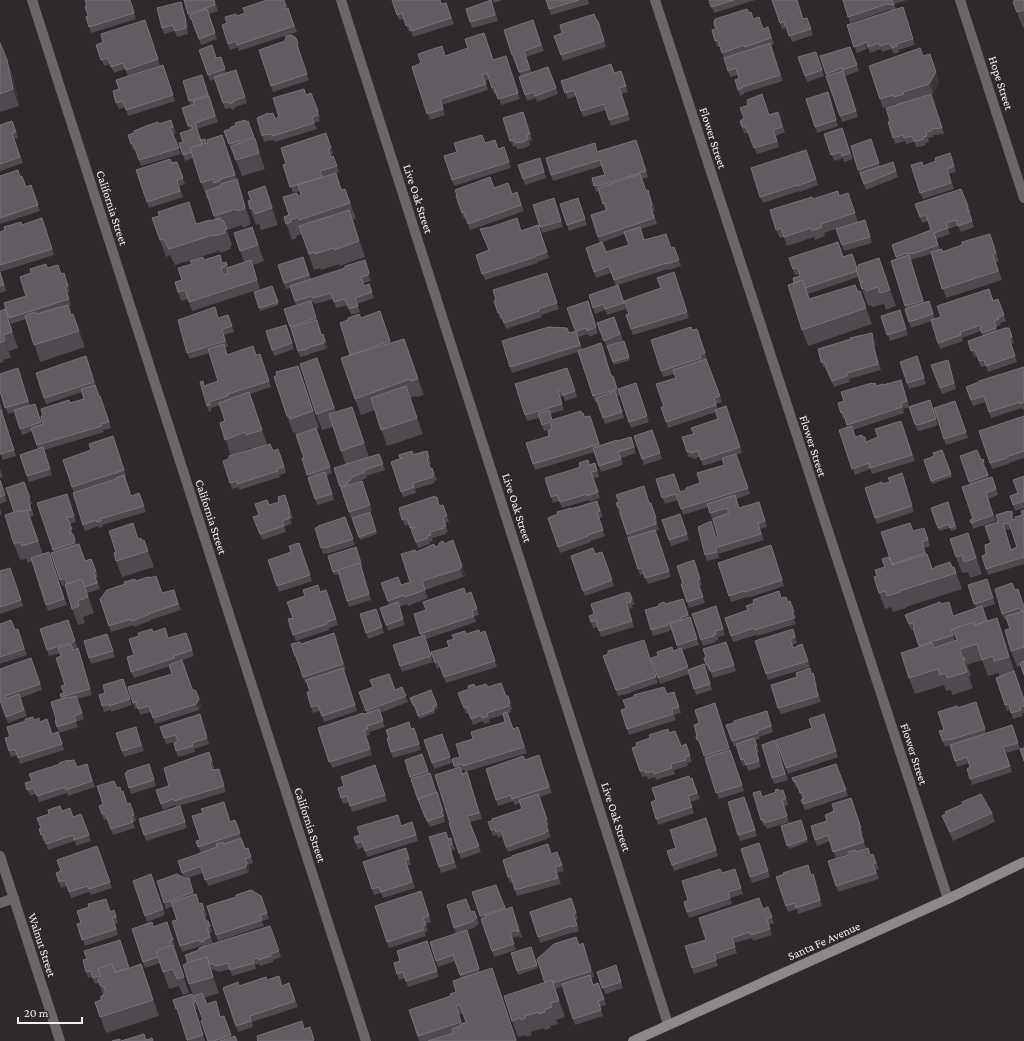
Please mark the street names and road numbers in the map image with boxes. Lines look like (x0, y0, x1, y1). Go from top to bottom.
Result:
street label: Hope Street (986, 54, 1017, 113)
street label: Flower Street (697, 106, 730, 171)
street label: Live Oak Street (400, 163, 436, 236)
street label: California Street (93, 169, 131, 248)
street label: Flower Street (797, 414, 830, 479)
street label: Live Oak Street (499, 472, 535, 545)
street label: California Street (192, 478, 230, 557)
street label: Flower Street (898, 722, 931, 787)
street label: Live Oak Street (598, 781, 634, 854)
street label: California Street (291, 786, 329, 865)
street label: Walnut Street (25, 911, 59, 980)
street label: Santa Fe Avenue (786, 919, 862, 963)

